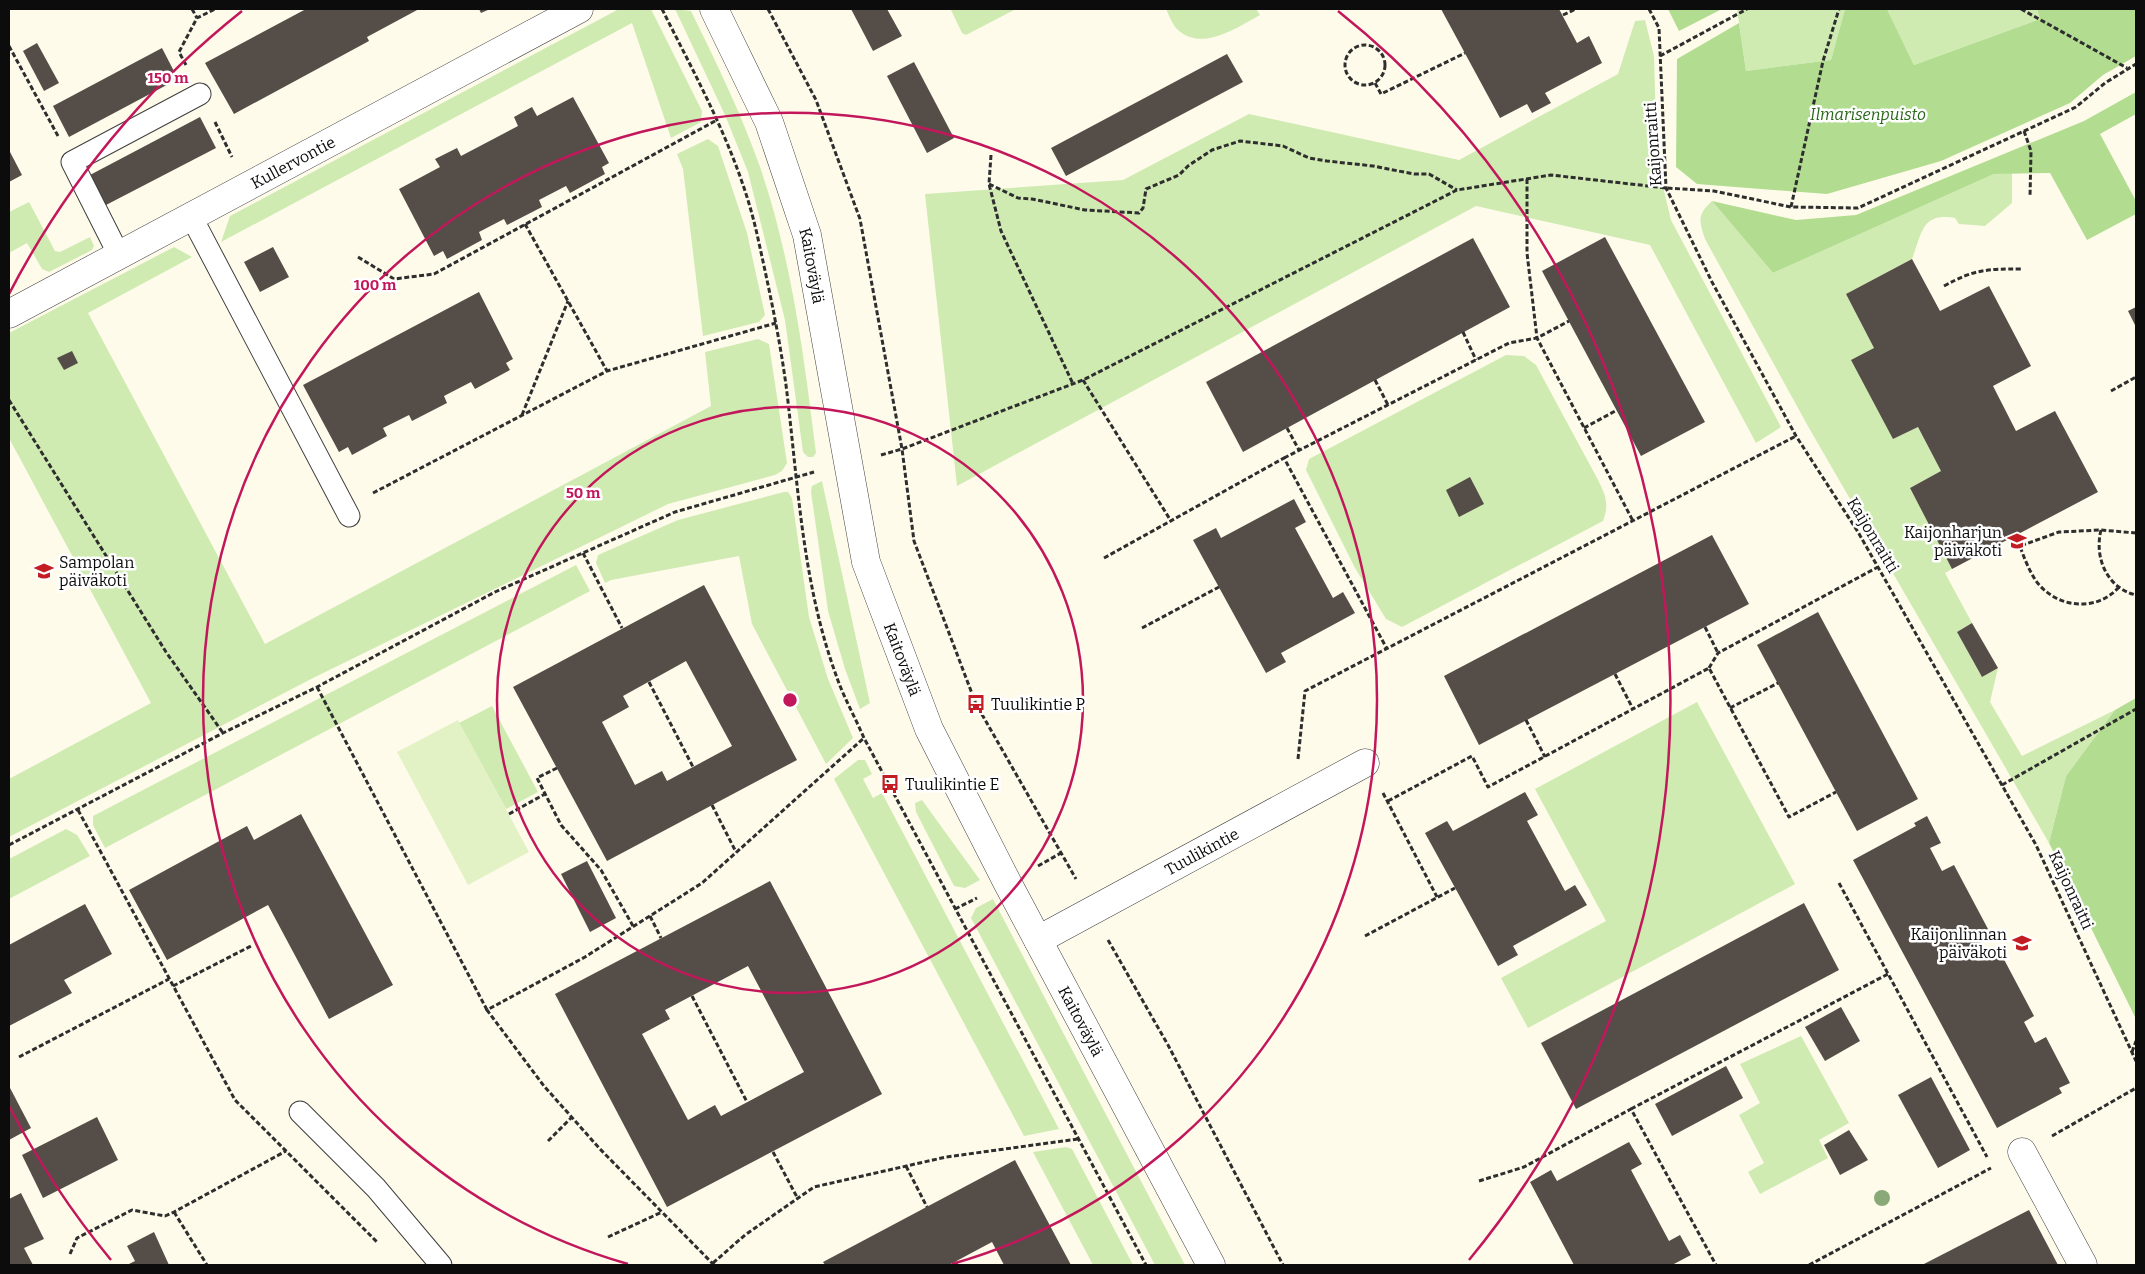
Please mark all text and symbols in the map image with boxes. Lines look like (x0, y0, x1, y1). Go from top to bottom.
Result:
text: 150 m (147, 69, 189, 87)
street label: Kaijonraitti (1641, 101, 1665, 187)
park label: Ilmarisenpuisto (1810, 105, 1926, 124)
street label: Kullervontie (248, 132, 338, 192)
street label: Kaitoväylä (796, 225, 829, 305)
text: 100 m (354, 276, 397, 294)
text: 50 m (566, 484, 601, 502)
street label: Kaijonraitti (1843, 494, 1903, 576)
place label: Kaijonharjun päiväkoti (1904, 523, 2002, 560)
school or university icon: Kaijonharjun päiväkoti (2006, 530, 2028, 552)
place label: Sampolan päiväkoti (59, 553, 134, 590)
school or university icon: Sampolan päiväkoti (33, 560, 55, 582)
street label: Kaitoväylä (880, 620, 925, 699)
centre of rings (781, 691, 799, 709)
bus stop icon: Tuulikintie P (965, 693, 987, 715)
place label: Tuulikintie P (991, 695, 1085, 714)
bus stop icon: Tuulikintie E (879, 773, 901, 795)
place label: Tuulikintie E (905, 775, 999, 794)
street label: Tuulikintie (1161, 824, 1242, 879)
street label: Kaijonraitti (2045, 848, 2098, 932)
place label: Kaijonlinnan päiväkoti (1911, 925, 2007, 962)
school or university icon: Kaijonlinnan päiväkoti (2011, 932, 2033, 954)
street label: Kaitoväylä (1055, 983, 1108, 1060)

